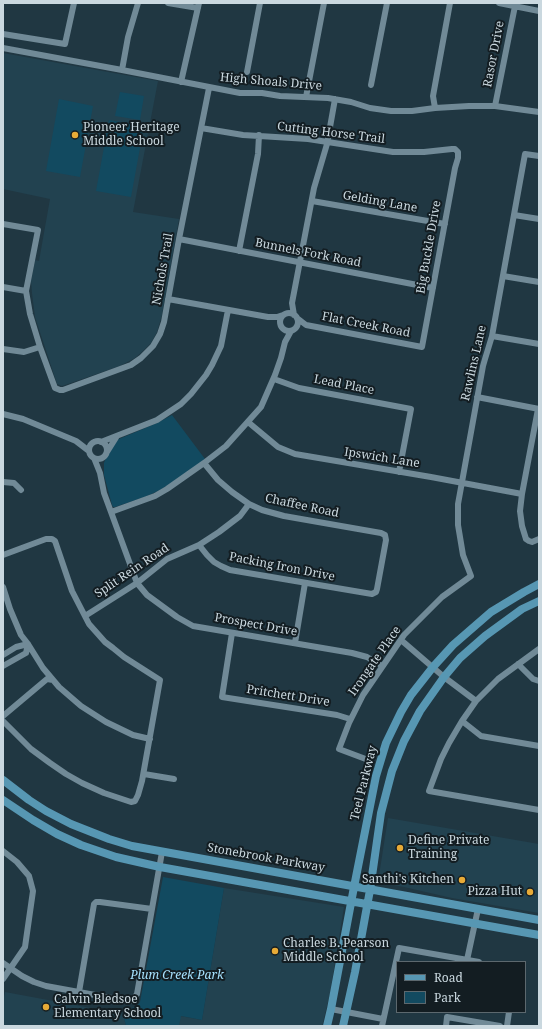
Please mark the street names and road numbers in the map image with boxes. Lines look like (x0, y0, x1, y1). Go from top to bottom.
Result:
street label: Rasor Drive (481, 20, 507, 88)
street label: High Shoals Drive (219, 70, 323, 94)
street label: Cutting Horse Trail (276, 119, 386, 147)
street label: Gelding Lane (342, 188, 418, 216)
street label: Big Buckle Drive (414, 199, 444, 295)
street label: Nichols Trail (150, 232, 176, 306)
street label: Bunnels Fork Road (254, 236, 362, 270)
street label: Flat Creek Road (321, 309, 411, 341)
street label: Rawlins Lane (458, 324, 490, 402)
street label: Lead Place (313, 372, 375, 398)
street label: Ipswich Lane (343, 445, 421, 471)
street label: Chaffee Road (264, 491, 340, 521)
street label: Split Rein Road (92, 541, 172, 601)
street label: Packing Iron Drive (228, 550, 336, 584)
street label: Prospect Drive (213, 611, 299, 639)
street label: Irongate Place (346, 623, 404, 699)
street label: Pritchett Drive (245, 682, 331, 710)
street label: Teel Parkway (348, 744, 380, 822)
street label: Stonebrook Parkway (206, 841, 326, 875)

